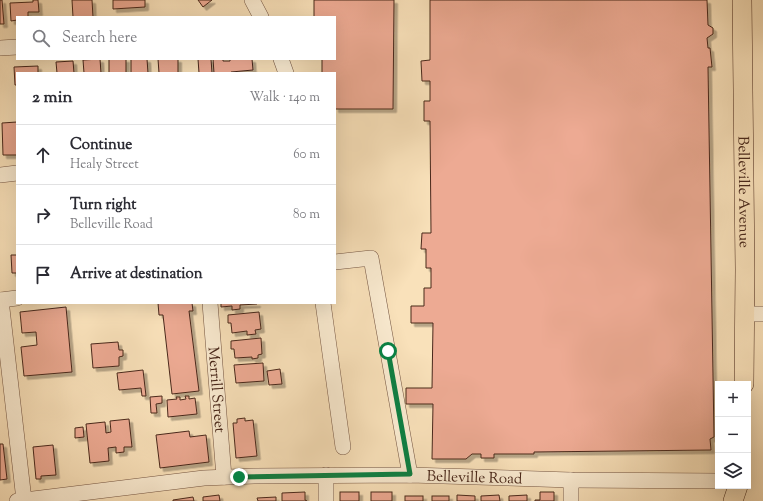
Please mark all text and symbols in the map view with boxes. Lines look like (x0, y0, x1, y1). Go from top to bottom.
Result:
search box (16, 16, 336, 60)
icon: search (30, 27, 52, 49)
text: Search here (62, 28, 137, 49)
text: 2 min (32, 86, 73, 110)
text: Walk · 140 m (249, 89, 320, 107)
text: Continue (70, 135, 132, 156)
street label: Belleville Avenue (732, 136, 754, 248)
icon: ahead (32, 144, 54, 166)
text: 60 m (293, 146, 320, 164)
text: Healy Street (70, 156, 139, 174)
text: Turn right (70, 195, 136, 216)
icon: right (32, 204, 54, 226)
text: 80 m (293, 206, 320, 224)
text: Belleville Road (70, 216, 153, 234)
icon: arrive (32, 264, 54, 286)
text: Arrive at destination (70, 264, 203, 285)
route start (379, 342, 397, 360)
street label: Merrill Street (202, 346, 229, 434)
map controls (715, 381, 751, 489)
button: + (715, 381, 751, 417)
button: − (715, 417, 751, 453)
button: layers (715, 453, 751, 489)
street label: Belleville Road (426, 467, 523, 490)
route end (230, 468, 248, 486)

